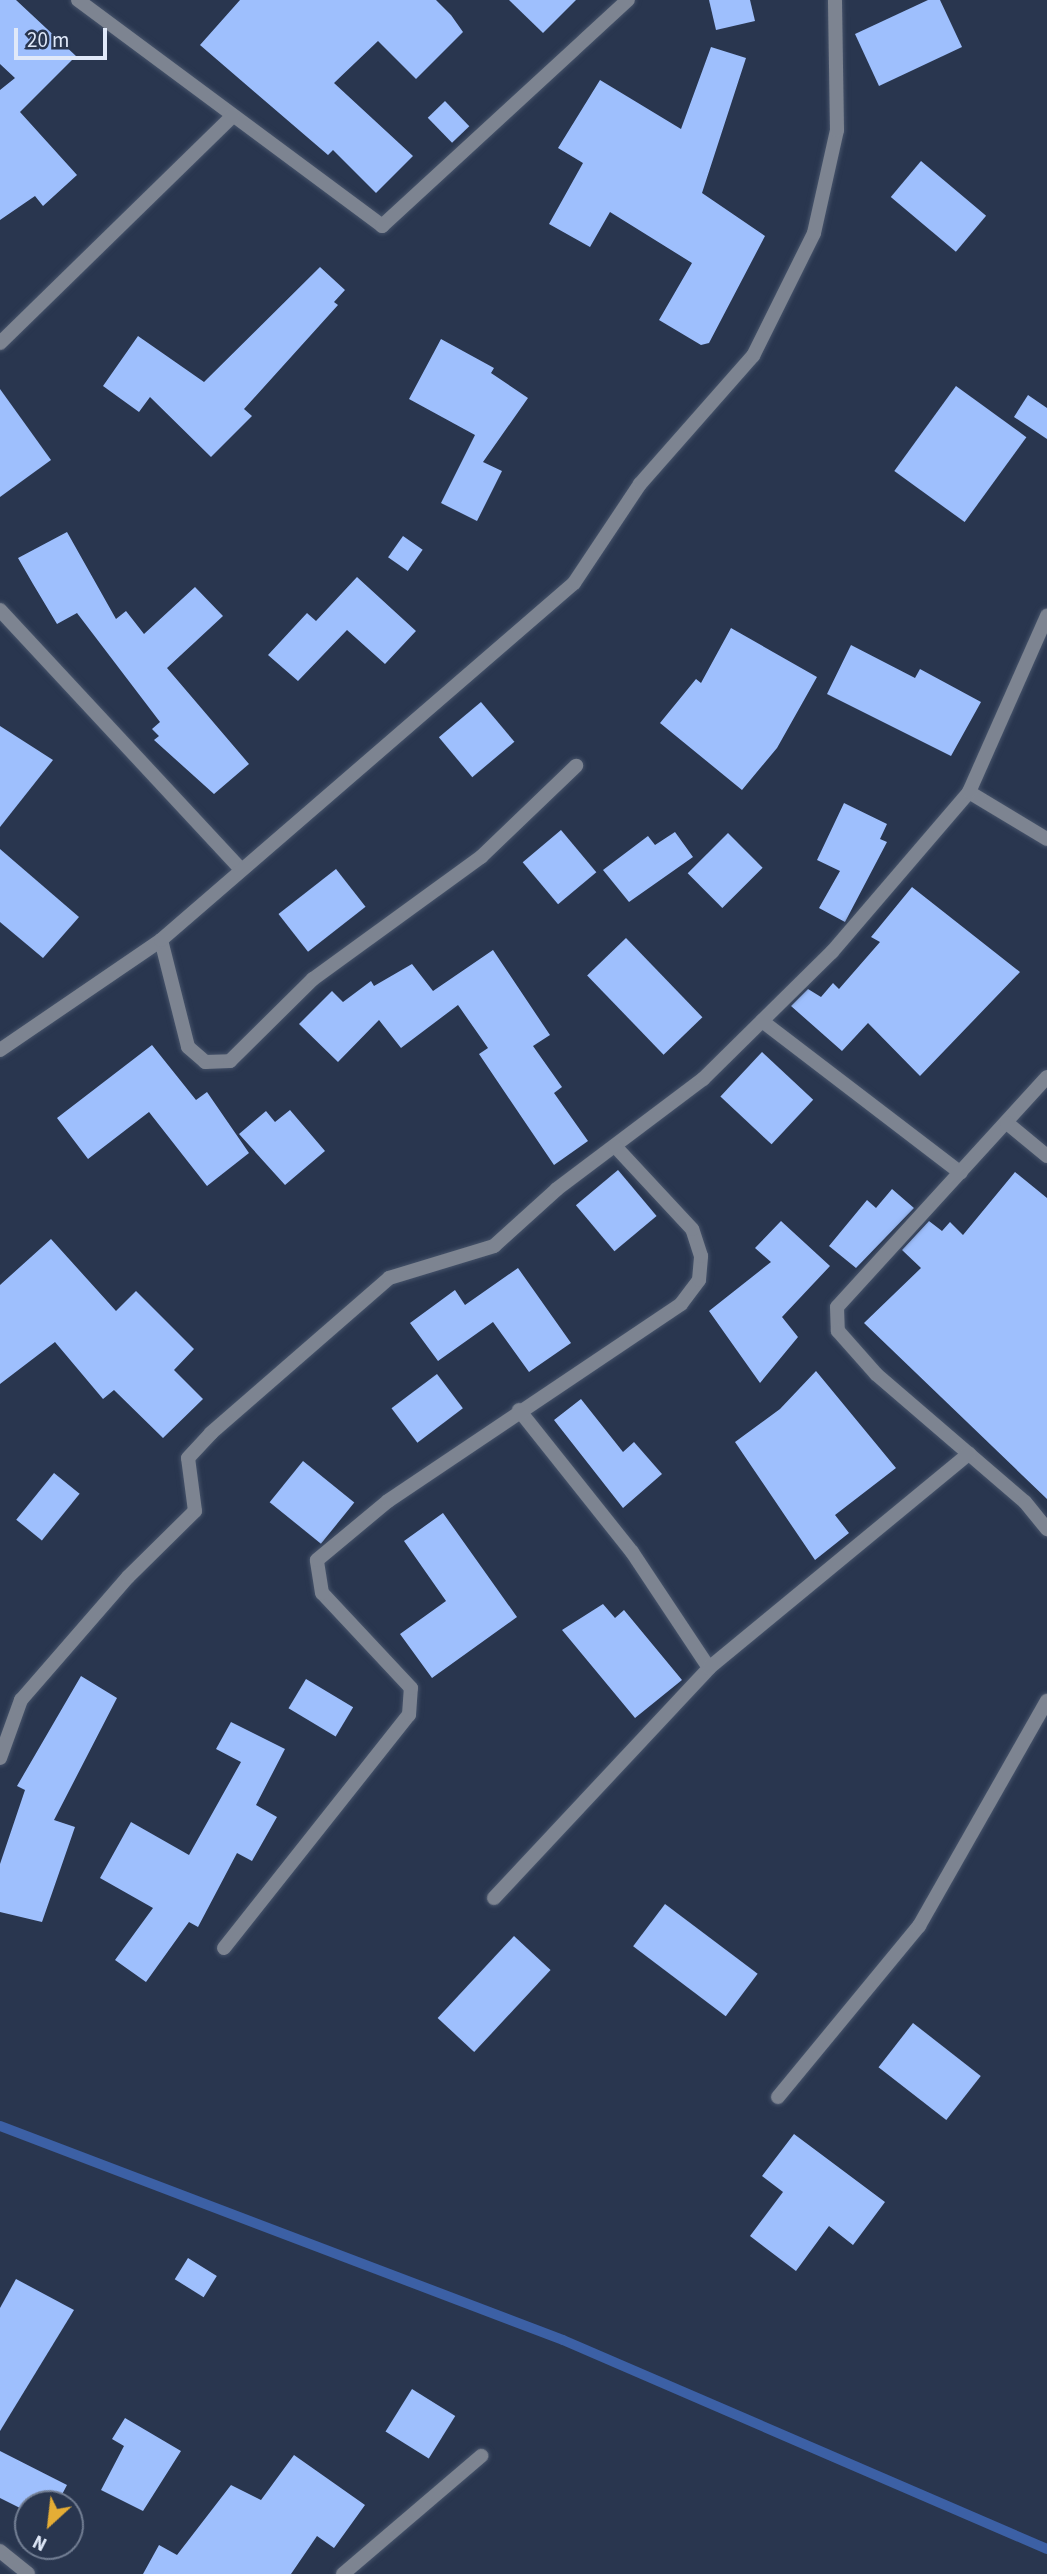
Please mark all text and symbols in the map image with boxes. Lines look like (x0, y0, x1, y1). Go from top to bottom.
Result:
scale bar (18, 14, 110, 58)
text: 20 m (27, 25, 69, 55)
north arrow (14, 2490, 84, 2560)
text: N (28, 2527, 52, 2557)

